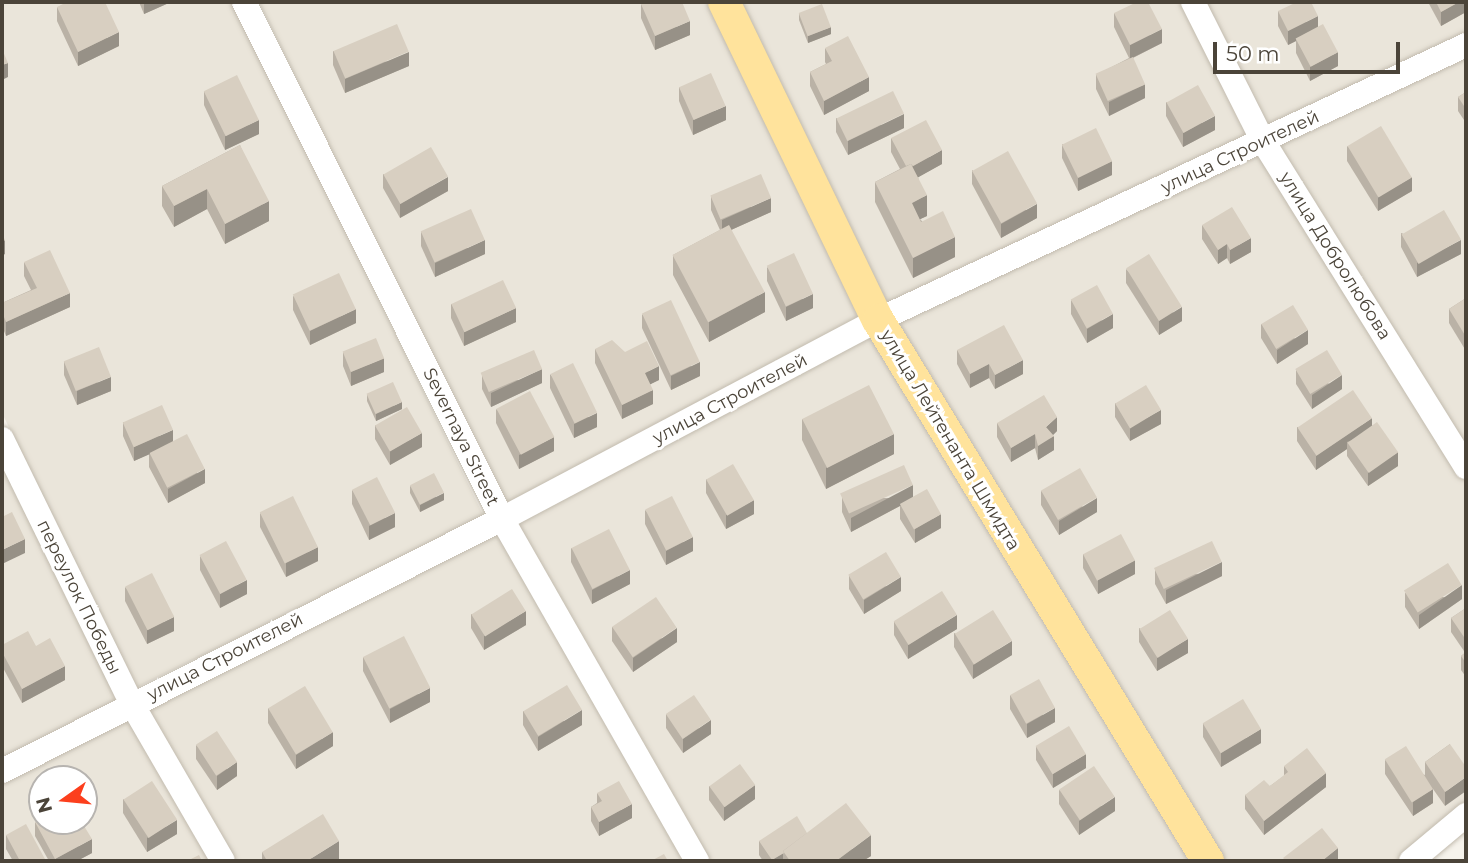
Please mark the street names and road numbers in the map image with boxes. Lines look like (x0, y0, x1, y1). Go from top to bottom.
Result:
street label: улица Строителей (1157, 106, 1323, 198)
street label: улица Добролюбова (1275, 168, 1395, 344)
street label: улица Лейтенанта Шмидта (876, 326, 1024, 554)
street label: улица Строителей (649, 349, 811, 449)
street label: Severnaya Street (418, 364, 504, 510)
street label: переулок Победы (32, 516, 126, 678)
street label: улица Строителей (143, 608, 307, 706)

